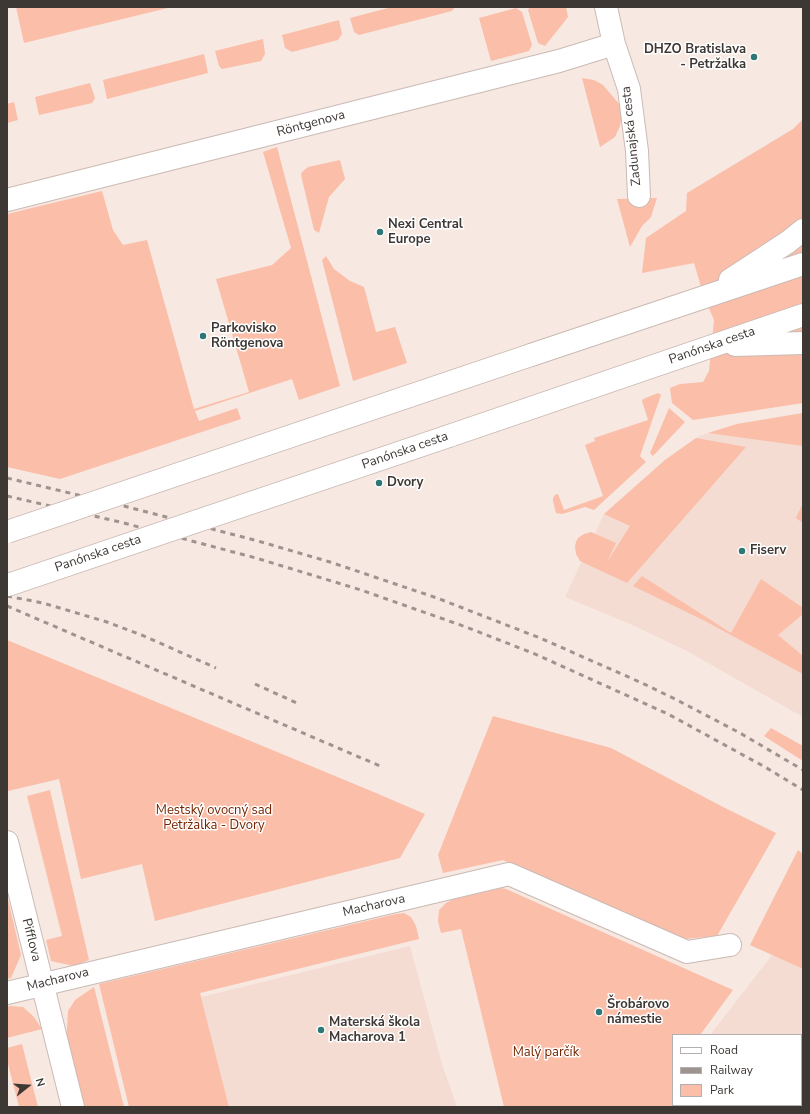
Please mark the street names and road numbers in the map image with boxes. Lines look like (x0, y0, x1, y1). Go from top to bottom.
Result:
street label: Zadunajská cesta (619, 85, 645, 187)
street label: Röntgenova (275, 107, 347, 141)
street label: Panónska cesta (667, 324, 757, 368)
street label: Panónska cesta (360, 429, 450, 473)
street label: Panónska cesta (53, 532, 143, 576)
street label: Macharova (341, 891, 407, 921)
street label: Pifflova (18, 917, 44, 963)
street label: Macharova (25, 965, 91, 995)

